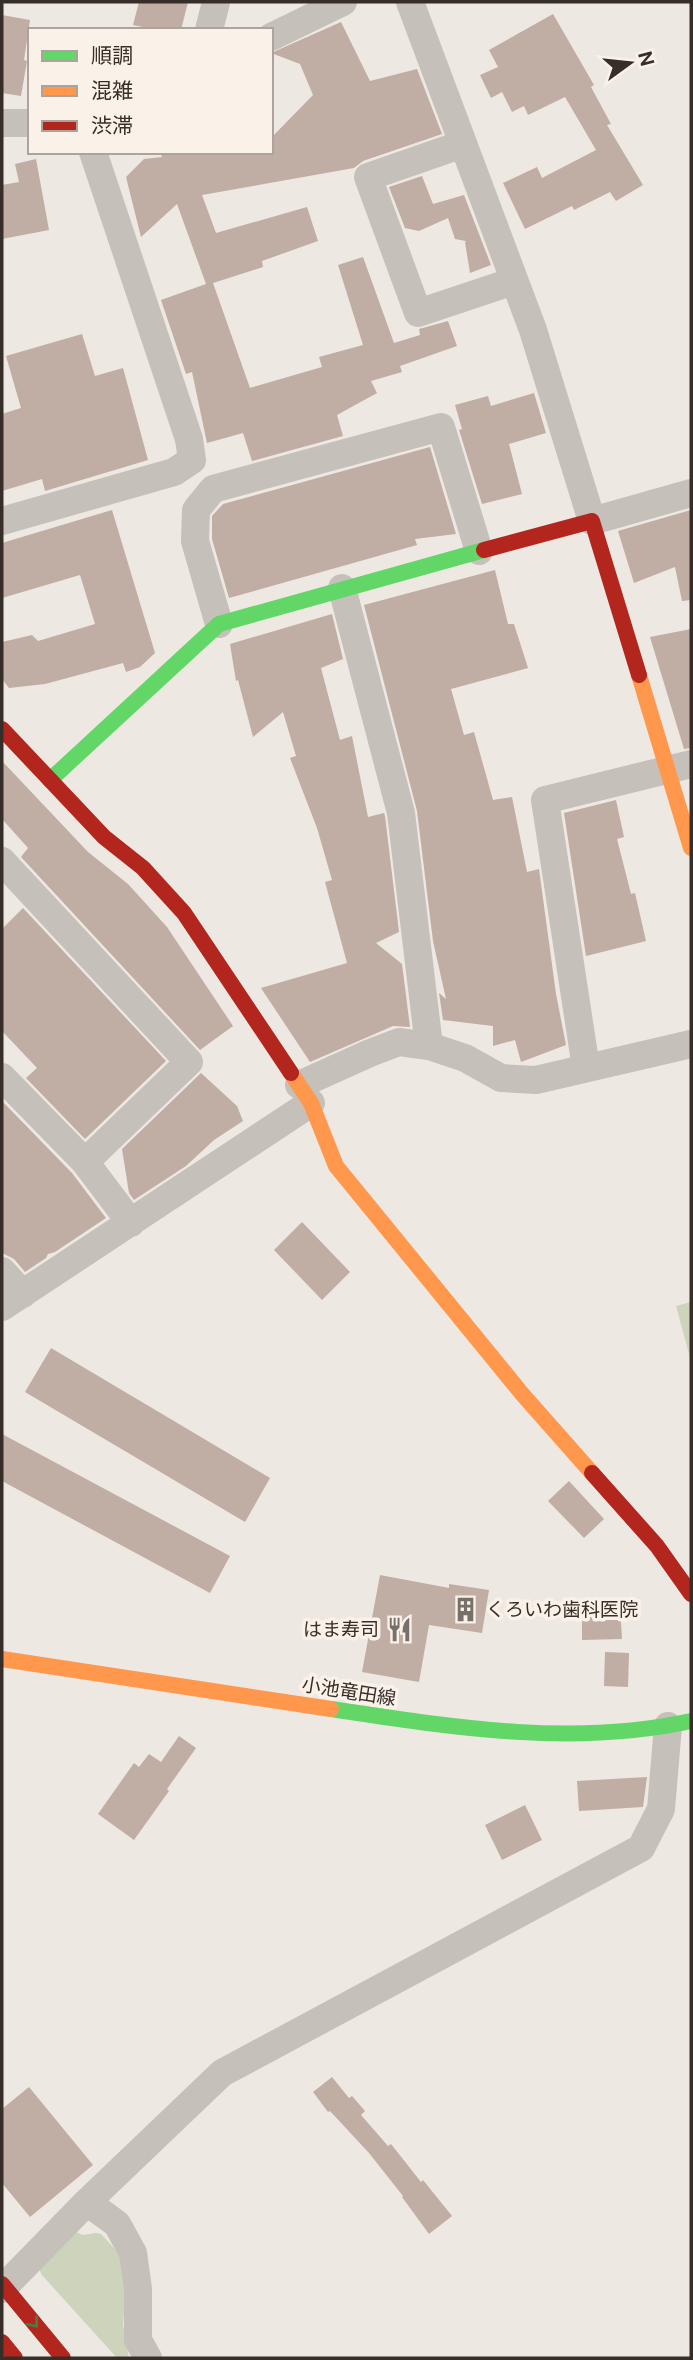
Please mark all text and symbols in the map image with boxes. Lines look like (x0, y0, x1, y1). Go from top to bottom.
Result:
legend (28, 28, 273, 154)
north arrow (595, 28, 665, 98)
text: 順調 (91, 43, 133, 68)
text: N (634, 49, 659, 69)
text: 混雑 (91, 78, 133, 103)
text: 渋滞 (91, 113, 133, 138)
building icon: くろいわ歯科医院 (452, 1595, 480, 1623)
place label: くろいわ歯科医院 (486, 1598, 638, 1620)
restaurant icon: はま寿司 (385, 1615, 413, 1643)
place label: はま寿司 (303, 1618, 379, 1640)
street label: 小池竜田線 (300, 1673, 398, 1709)
one-way arrow (26, 2314, 38, 2327)

